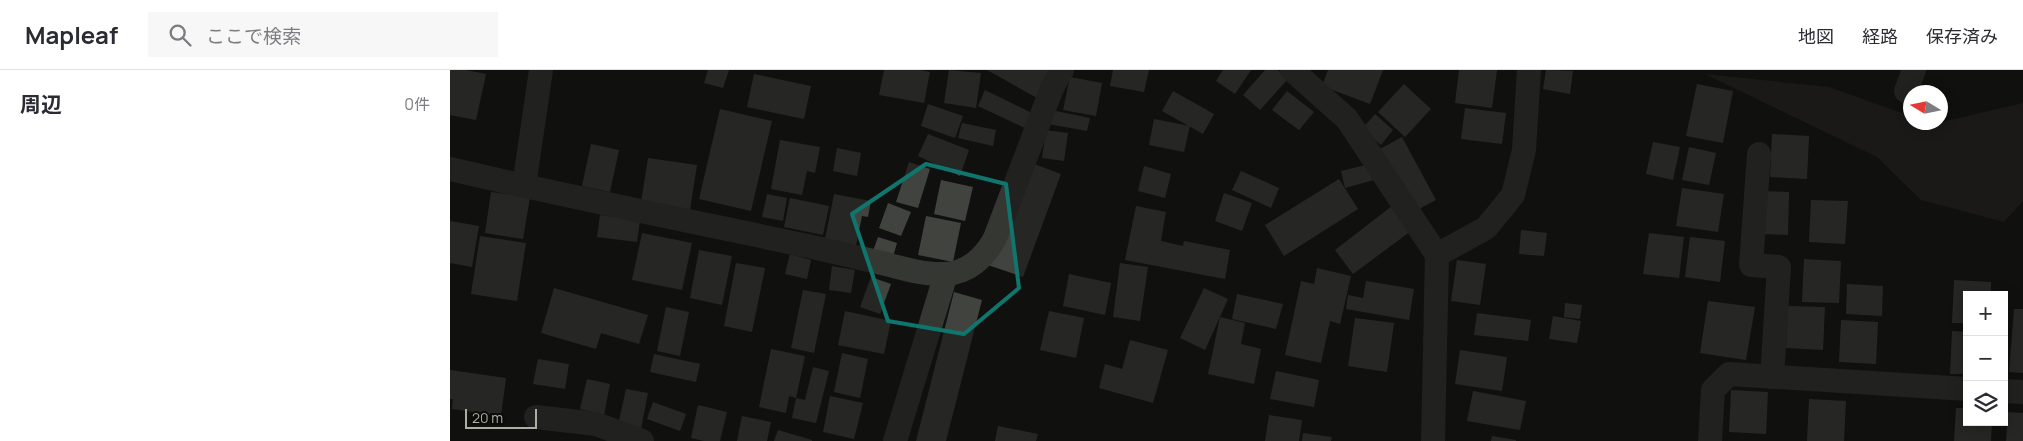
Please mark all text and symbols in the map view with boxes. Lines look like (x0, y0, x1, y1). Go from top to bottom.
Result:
search box (148, 12, 498, 57)
text: Mapleaf (25, 18, 118, 51)
icon: search (166, 21, 194, 49)
text: ここで検索 (206, 23, 301, 49)
text: 地図 (1798, 24, 1834, 48)
text: 経路 (1862, 24, 1898, 48)
text: 保存済み (1926, 24, 1998, 48)
north arrow (1903, 85, 1948, 130)
text: 周辺 (20, 90, 62, 118)
text: 0件 (404, 93, 430, 115)
map controls (1963, 291, 2008, 426)
button: + (1963, 291, 2008, 336)
button: − (1963, 336, 2008, 381)
button: layers (1963, 381, 2008, 426)
scale bar (465, 406, 538, 429)
text: 20 m (472, 408, 503, 427)

